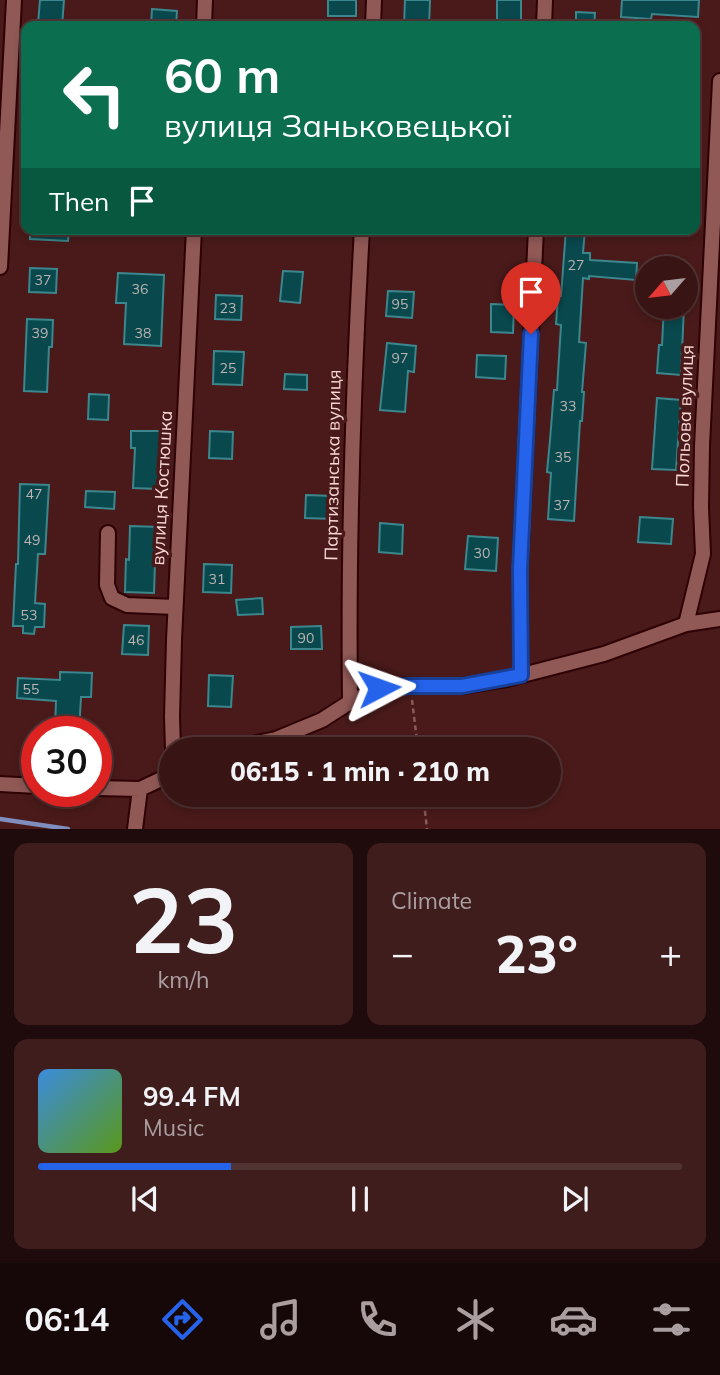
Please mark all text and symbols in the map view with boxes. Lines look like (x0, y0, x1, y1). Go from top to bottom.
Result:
text: 60 m (164, 44, 280, 105)
icon: left (49, 49, 140, 140)
text: вулиця Заньковецької (164, 105, 511, 145)
icon: arrive (123, 182, 161, 220)
text: Then (49, 185, 109, 218)
house number: 27 (568, 256, 584, 274)
north arrow (635, 256, 698, 318)
map controls (635, 256, 698, 319)
pin (501, 262, 561, 334)
house number: 37 (35, 271, 51, 289)
icon: arrive (512, 273, 550, 311)
house number: 36 (132, 280, 148, 298)
house number: 95 (392, 295, 408, 313)
house number: 23 (220, 299, 236, 317)
house number: 39 (32, 324, 48, 342)
house number: 38 (135, 324, 151, 342)
street label: Польова вулиця (671, 345, 698, 487)
house number: 97 (392, 349, 408, 367)
house number: 25 (220, 359, 236, 377)
street label: Партизанська вулиця (319, 369, 346, 561)
house number: 33 (560, 397, 576, 415)
street label: вулиця Костюшка (146, 410, 177, 566)
house number: 35 (555, 448, 571, 466)
house number: 47 (26, 485, 42, 503)
house number: 37 (554, 496, 570, 514)
house number: 49 (24, 531, 40, 549)
house number: 30 (474, 544, 490, 562)
house number: 31 (209, 570, 225, 588)
house number: 53 (21, 606, 37, 624)
house number: 90 (298, 629, 314, 647)
house number: 46 (128, 631, 144, 649)
position arrow (342, 651, 416, 725)
house number: 55 (23, 680, 39, 698)
speed limit sign: 30 (21, 716, 112, 807)
text: 06:15 · 1 min · 210 m (230, 755, 490, 788)
text: 23 (129, 862, 238, 976)
text: Climate (391, 886, 472, 915)
text: 23° (495, 921, 578, 986)
text: − (391, 929, 414, 977)
text: + (659, 929, 682, 977)
text: km/h (157, 965, 210, 994)
text: 99.4 FM (143, 1080, 241, 1113)
text: Music (143, 1113, 204, 1142)
icon: previous (126, 1180, 164, 1218)
icon: pause (341, 1180, 379, 1218)
icon: next (556, 1180, 594, 1218)
icon: directions (158, 1295, 207, 1344)
icon: music (256, 1295, 305, 1344)
icon: phone (353, 1295, 402, 1344)
icon: climate (451, 1295, 500, 1344)
icon: car (549, 1295, 598, 1344)
icon: filters (647, 1295, 696, 1344)
text: 06:14 (24, 1299, 109, 1339)

